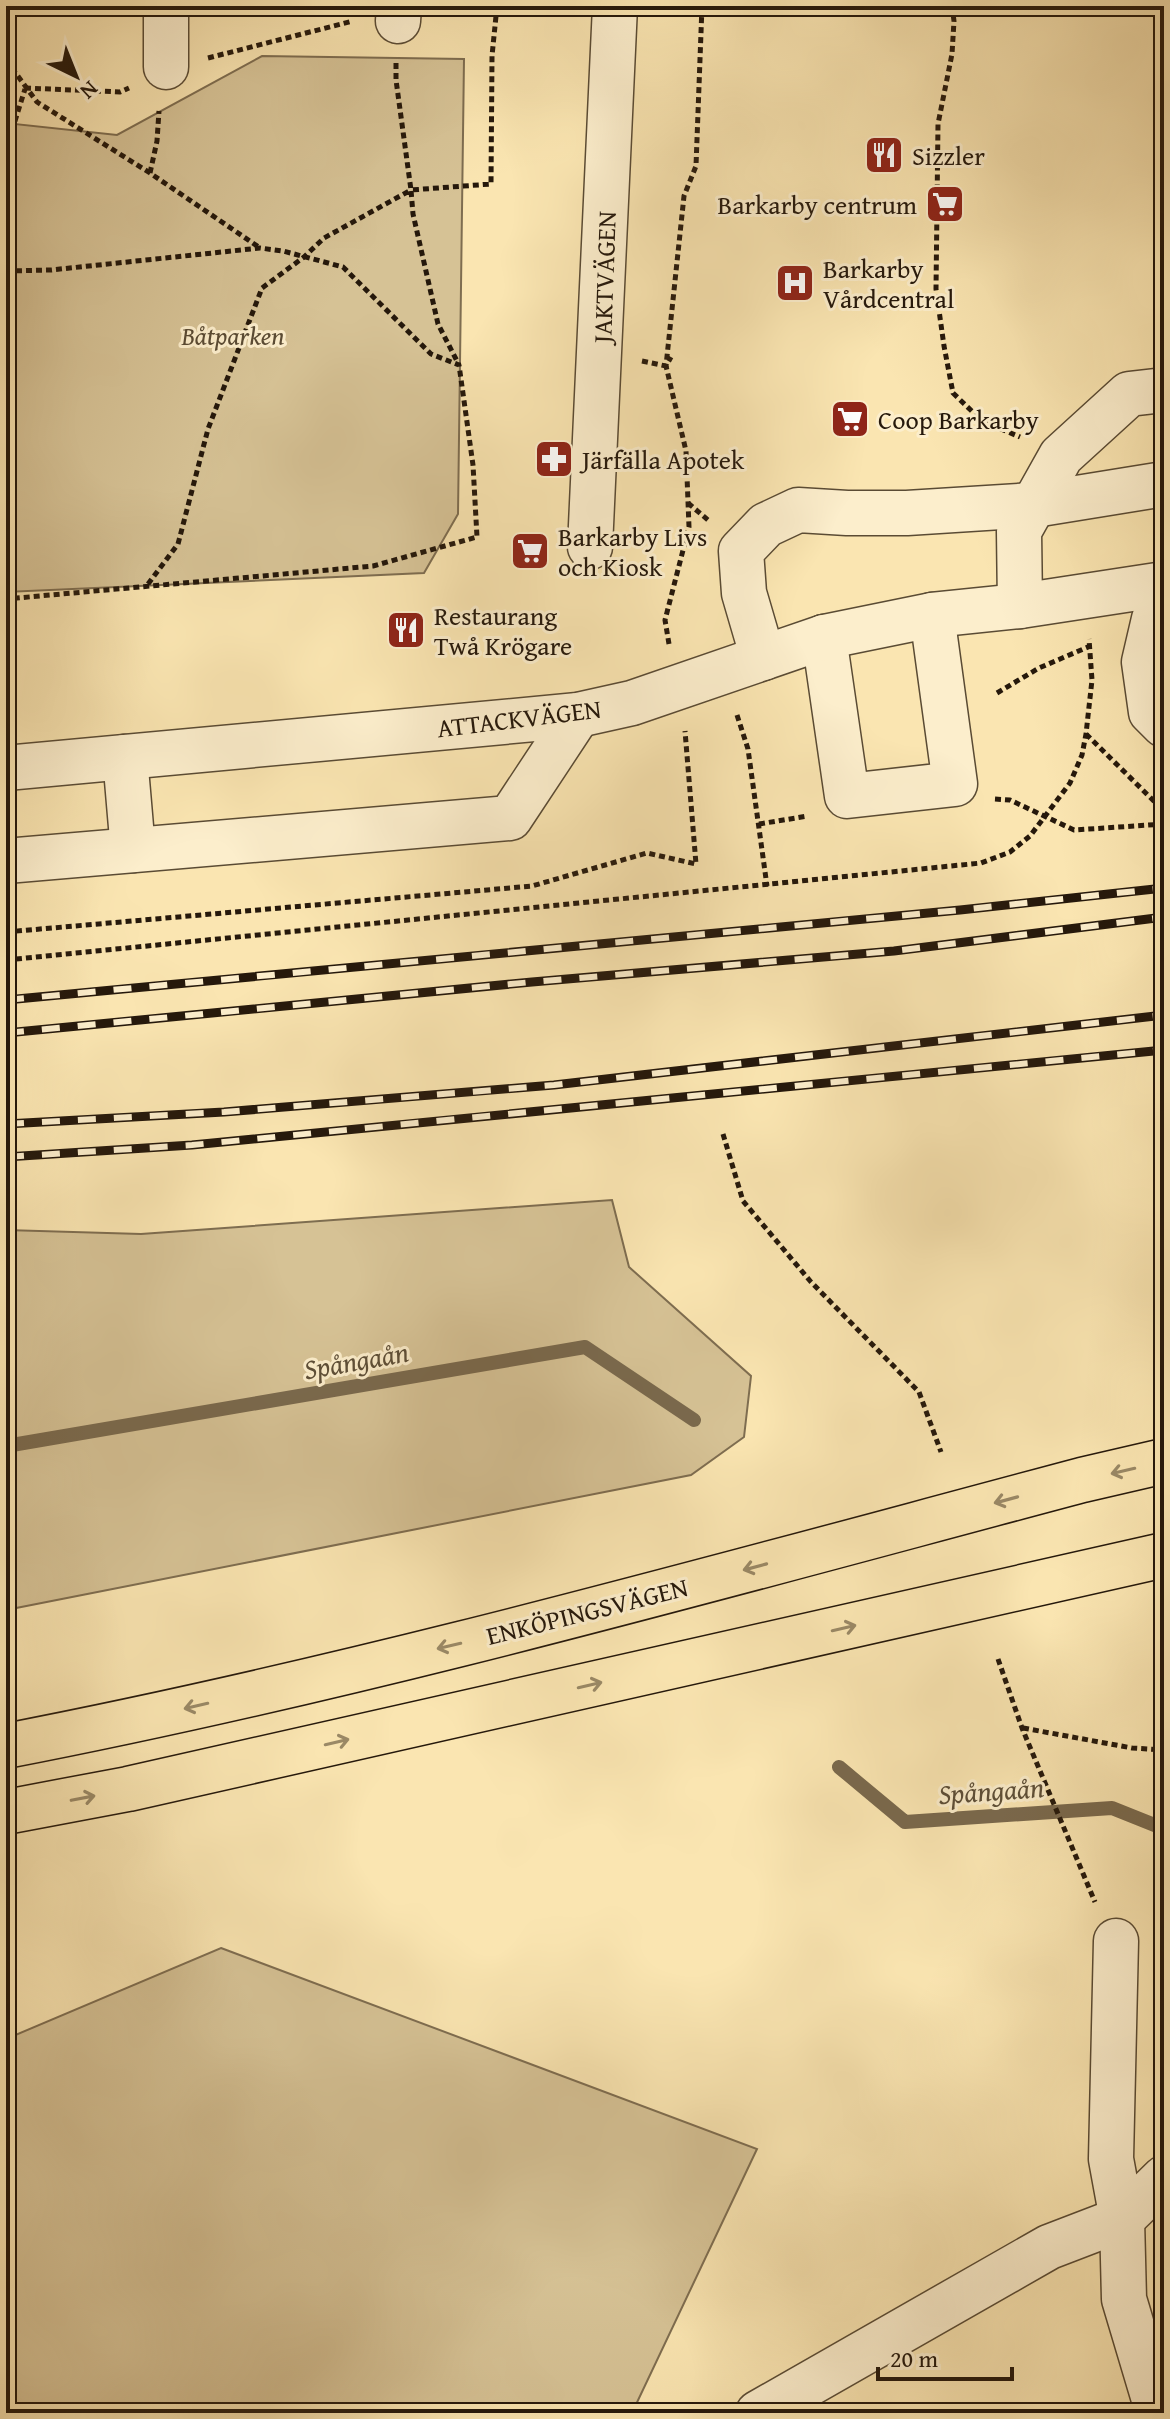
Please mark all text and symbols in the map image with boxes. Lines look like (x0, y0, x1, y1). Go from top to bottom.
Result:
north arrow (36, 36, 116, 116)
text: N (73, 74, 106, 108)
restaurant icon: Sizzler (863, 134, 905, 176)
place label: Sizzler (912, 136, 985, 175)
supermarket icon: Barkarby centrum (924, 183, 966, 225)
place label: Barkarby centrum (717, 185, 917, 224)
street label: JAKTVÄGEN (582, 210, 626, 347)
place label: Barkarby Vårdcentral (823, 249, 954, 318)
hospital icon: Barkarby Vårdcentral (774, 262, 816, 304)
park label: Båtparken (181, 316, 284, 355)
supermarket icon: Coop Barkarby (829, 398, 871, 440)
place label: Coop Barkarby (878, 400, 1039, 439)
pharmacy icon: Järfälla Apotek (533, 438, 575, 480)
place label: Järfälla Apotek (579, 440, 745, 479)
place label: Barkarby Livs och Kiosk (558, 517, 707, 586)
supermarket icon: Barkarby Livs och Kiosk (509, 530, 551, 572)
place label: Restaurang Twå Krögare (434, 596, 572, 665)
restaurant icon: Restaurang Twå Krögare (385, 609, 427, 651)
street label: ATTACKVÄGEN (435, 689, 603, 747)
water label: Spångaån (300, 1331, 412, 1389)
one-way arrow (1110, 1464, 1136, 1479)
one-way arrow (994, 1493, 1020, 1508)
one-way arrow (742, 1560, 768, 1575)
street label: ENKÖPINGSVÄGEN (482, 1567, 692, 1655)
one-way arrow (830, 1620, 856, 1635)
one-way arrow (437, 1639, 462, 1654)
one-way arrow (577, 1677, 603, 1692)
one-way arrow (184, 1699, 209, 1714)
one-way arrow (323, 1734, 349, 1749)
water label: Spångaån (937, 1766, 1045, 1814)
one-way arrow (69, 1789, 95, 1804)
scale bar (878, 2331, 1012, 2381)
text: 20 m (890, 2341, 938, 2376)

